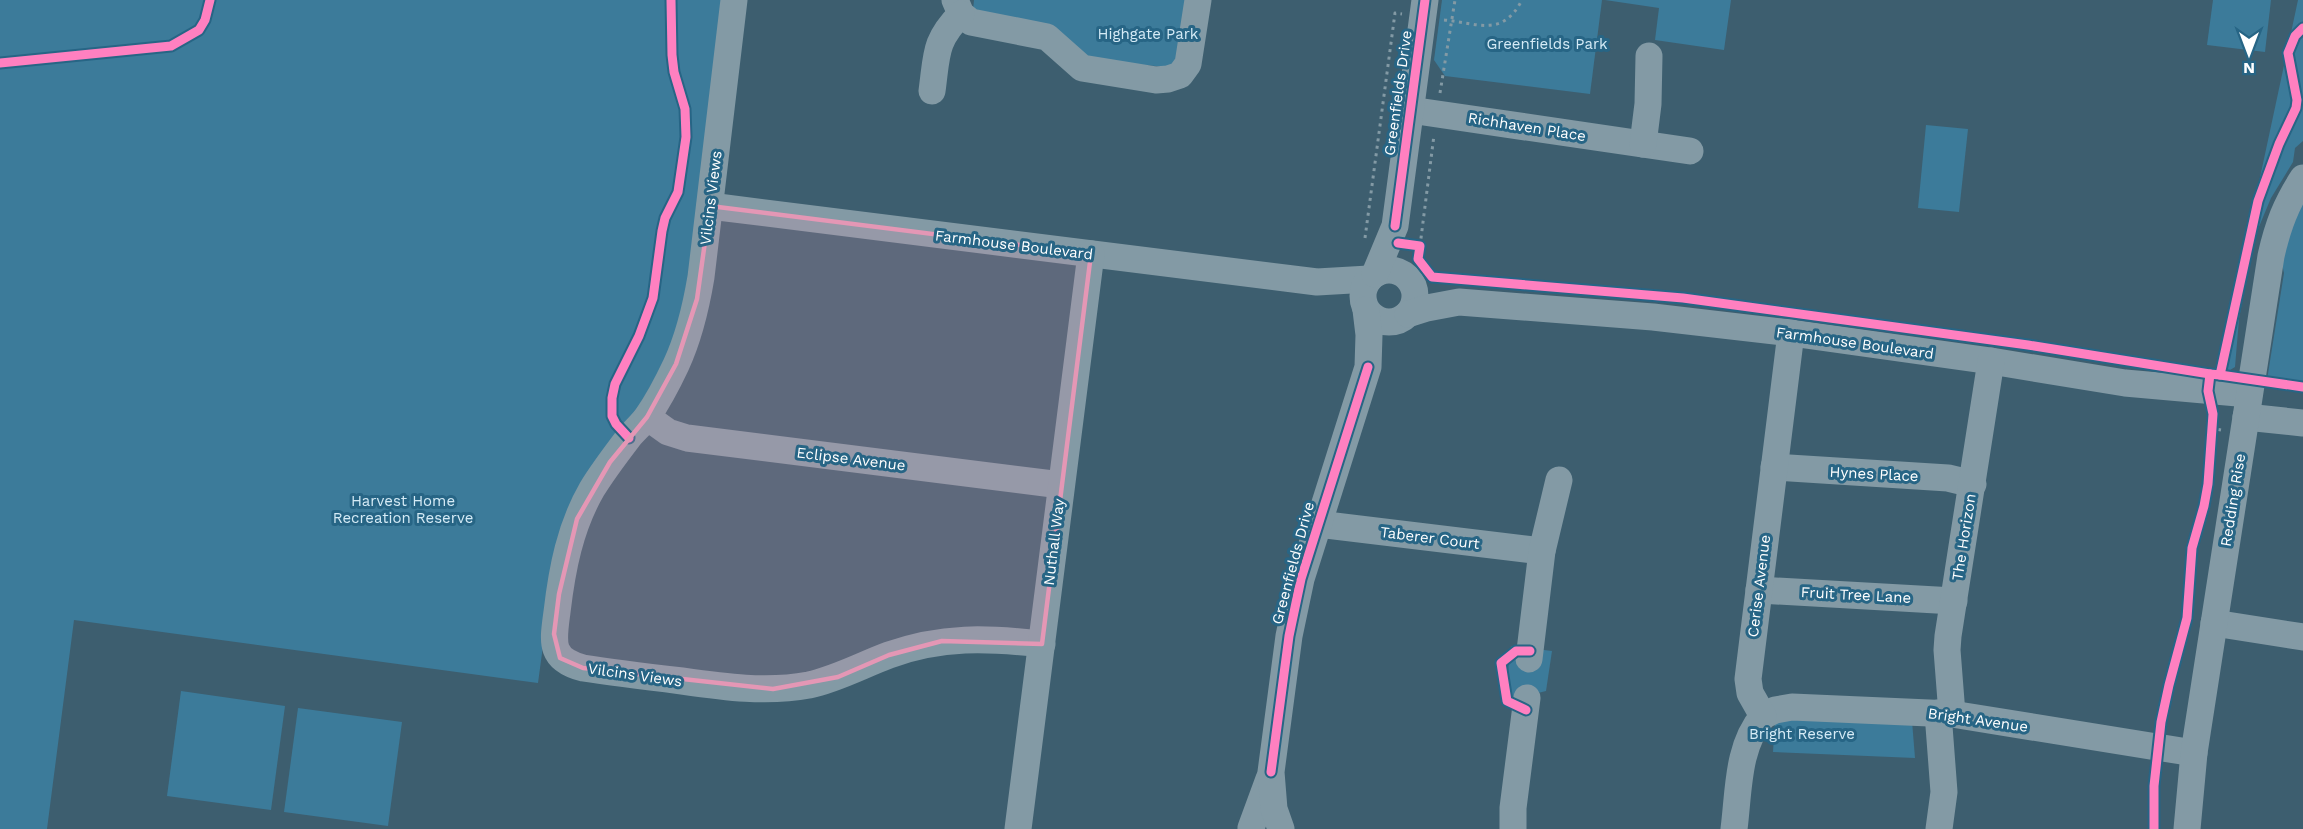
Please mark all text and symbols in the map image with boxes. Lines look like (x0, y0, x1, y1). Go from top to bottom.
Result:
north arrow (2219, 24, 2279, 84)
park label: Highgate Park (1098, 25, 1199, 43)
street label: Greenfields Drive (1380, 29, 1416, 157)
park label: Greenfields Park (1486, 35, 1608, 53)
text: N (2243, 59, 2255, 78)
street label: Richhaven Place (1467, 109, 1587, 145)
street label: Vilcins Views (696, 150, 726, 246)
street label: Farmhouse Boulevard (934, 226, 1094, 264)
street label: Farmhouse Boulevard (1775, 323, 1935, 363)
street label: Eclipse Avenue (795, 443, 907, 475)
street label: Redding Rise (2217, 452, 2249, 548)
street label: Hynes Place (1829, 463, 1919, 485)
park label: Harvest Home Recreation Reserve (333, 492, 473, 527)
street label: The Horizon (1948, 492, 1980, 582)
street label: Nuthall Way (1040, 497, 1068, 586)
street label: Greenfields Drive (1268, 500, 1318, 626)
street label: Taberer Court (1379, 523, 1481, 553)
street label: Cerise Avenue (1744, 534, 1774, 638)
street label: Fruit Tree Lane (1800, 583, 1912, 607)
street label: Vilcins Views (587, 659, 683, 691)
street label: Bright Avenue (1927, 704, 2029, 736)
park label: Bright Reserve (1749, 725, 1855, 743)

